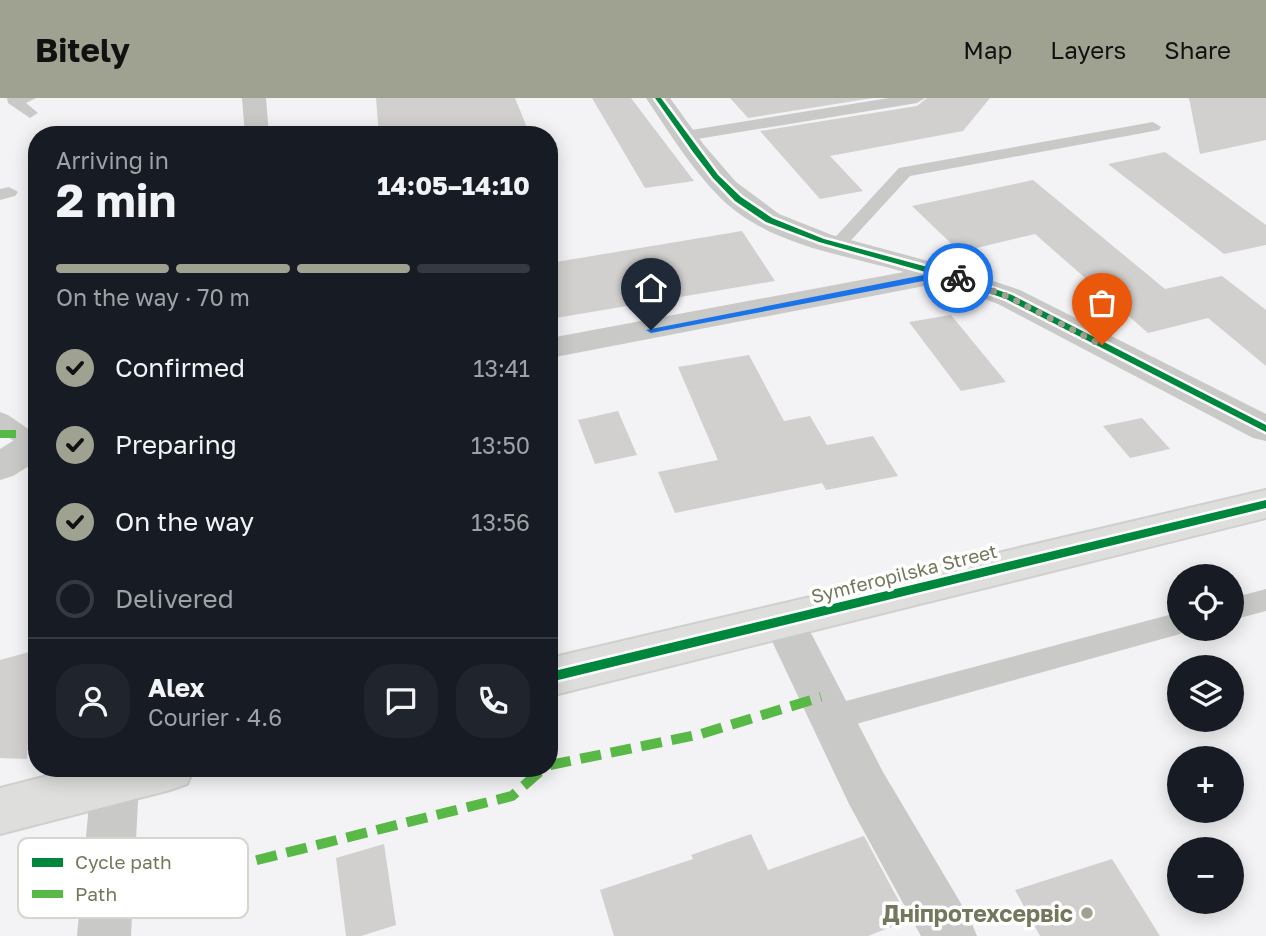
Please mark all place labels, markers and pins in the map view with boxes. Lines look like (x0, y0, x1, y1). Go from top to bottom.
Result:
pin (621, 258, 681, 330)
pin (1072, 273, 1132, 345)
place label: Дніпротехсервіс (882, 899, 1073, 927)
marker: Дніпротехсервіс (1079, 905, 1095, 921)

